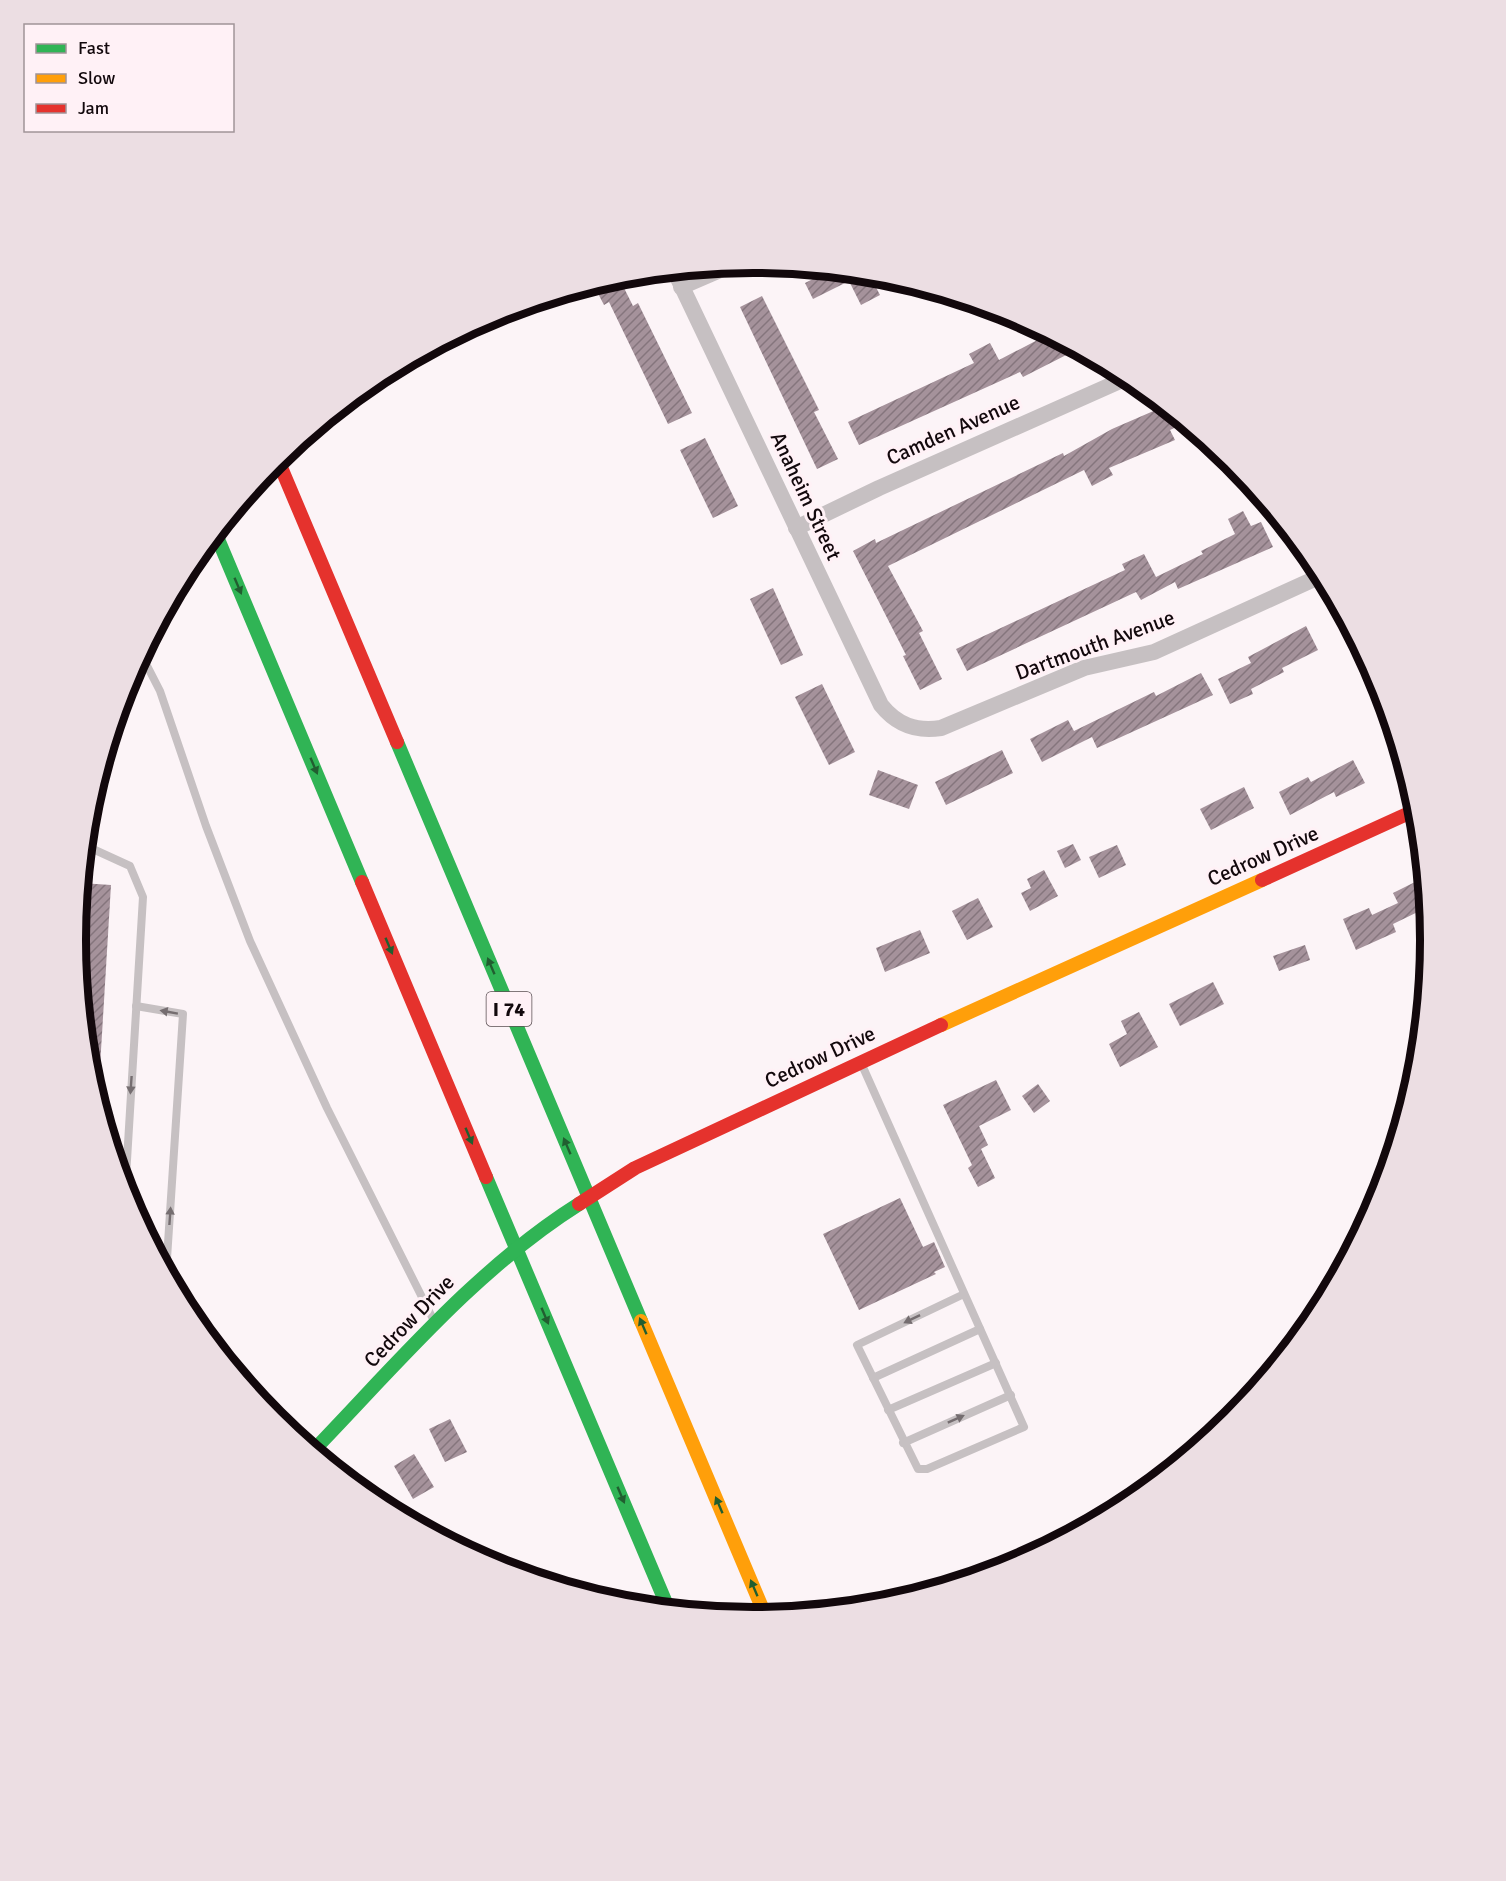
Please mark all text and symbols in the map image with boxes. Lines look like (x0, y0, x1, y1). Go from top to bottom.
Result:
legend (24, 24, 234, 132)
text: Fast (78, 37, 110, 59)
text: Slow (78, 67, 115, 89)
text: Jam (78, 97, 109, 119)
street label: Camden Avenue (882, 389, 1024, 471)
street label: Anaheim Street (765, 428, 847, 564)
one-way arrow (233, 578, 243, 596)
street label: Dartmouth Avenue (1012, 604, 1178, 686)
one-way arrow (309, 757, 319, 775)
street label: Cedrow Drive (1203, 820, 1323, 892)
one-way arrow (384, 937, 394, 955)
one-way arrow (486, 957, 496, 975)
road number: I 74 (486, 992, 532, 1026)
one-way arrow (159, 1007, 178, 1016)
street label: Cedrow Drive (761, 1020, 879, 1094)
one-way arrow (127, 1076, 136, 1095)
one-way arrow (465, 1127, 474, 1145)
one-way arrow (562, 1137, 571, 1155)
one-way arrow (165, 1206, 175, 1225)
street label: Cedrow Drive (358, 1269, 460, 1373)
one-way arrow (540, 1307, 550, 1325)
one-way arrow (903, 1315, 920, 1324)
one-way arrow (638, 1316, 648, 1334)
one-way arrow (948, 1414, 966, 1424)
one-way arrow (616, 1487, 626, 1505)
one-way arrow (714, 1496, 724, 1514)
one-way arrow (749, 1579, 758, 1597)

